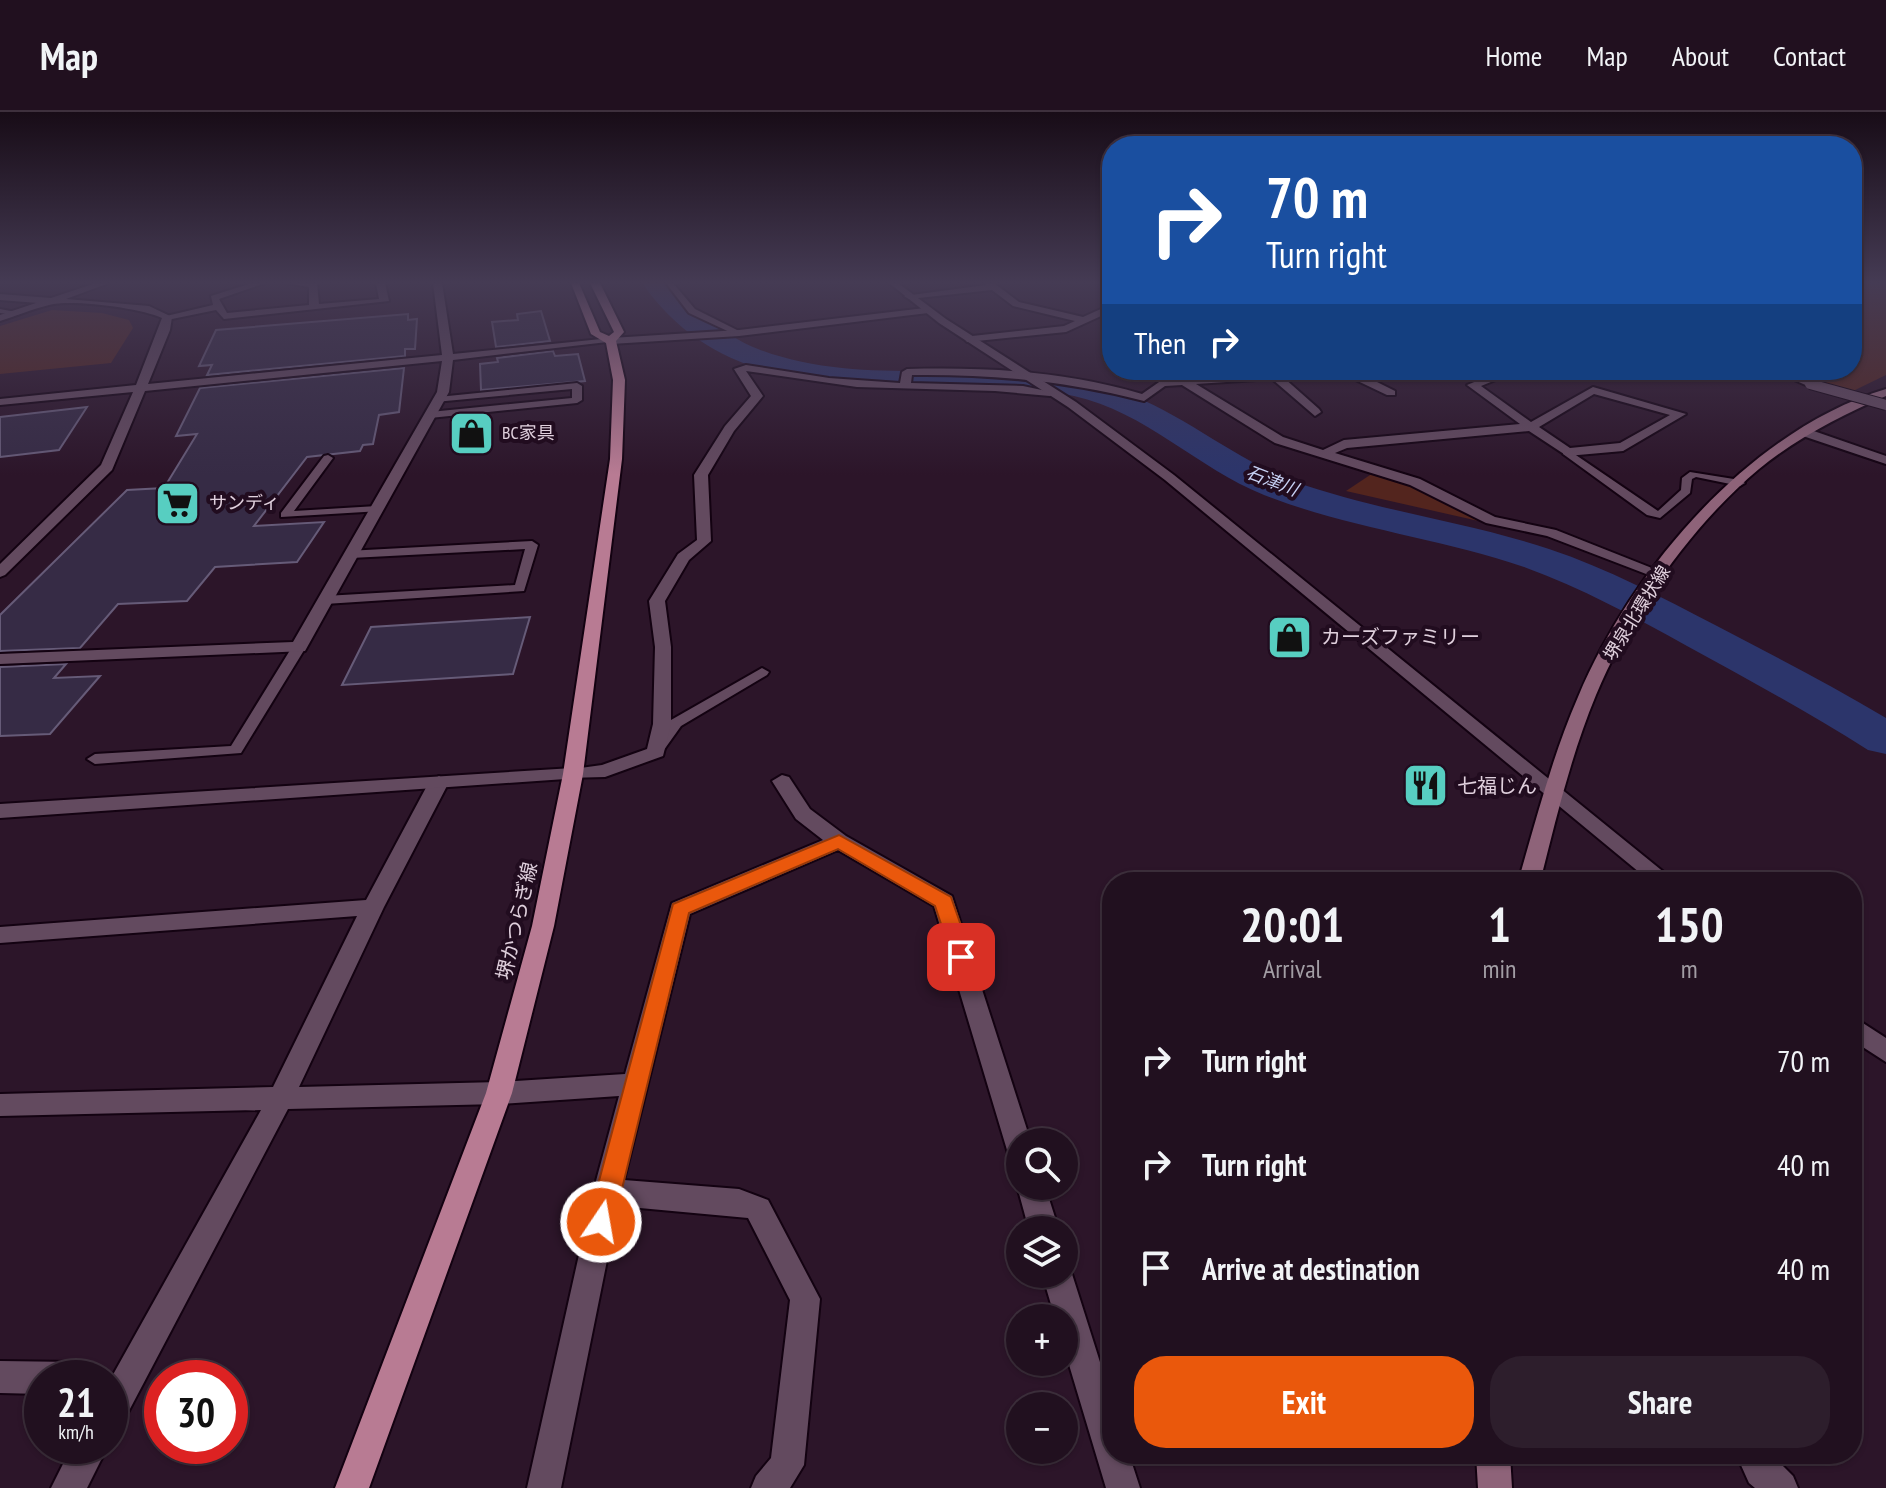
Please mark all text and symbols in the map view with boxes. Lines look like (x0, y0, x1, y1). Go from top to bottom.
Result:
text: Map (40, 31, 98, 80)
text: Home (1486, 37, 1542, 74)
text: Map (1586, 37, 1628, 74)
text: About (1672, 37, 1729, 74)
text: Contact (1773, 37, 1846, 74)
text: 70 m (1266, 161, 1368, 233)
icon: right (1134, 168, 1238, 272)
text: Turn right (1266, 231, 1387, 278)
icon: right (1202, 320, 1246, 364)
text: Then (1134, 323, 1186, 362)
shop icon: BC家具 (447, 409, 495, 457)
place label: BC家具 (502, 421, 555, 444)
water label: 石津川 (1243, 460, 1303, 502)
supermarket icon: サンディ (154, 479, 202, 527)
place label: サンディ (209, 491, 280, 514)
street label: 堺泉北環状線 (1598, 561, 1675, 665)
shop icon: カーズファミリー (1266, 613, 1314, 661)
place label: カーズファミリー (1321, 624, 1480, 650)
restaurant icon: 七福じん (1402, 762, 1450, 810)
place label: 七福じん (1457, 773, 1537, 799)
street label: 堺かつらぎ線 (491, 860, 543, 982)
text: 20:01 (1240, 893, 1344, 955)
text: 1 (1488, 893, 1511, 955)
text: 150 (1655, 893, 1724, 955)
pin (927, 923, 995, 991)
icon: arrive (939, 935, 983, 979)
text: Arrival (1263, 952, 1322, 985)
text: min (1482, 952, 1516, 985)
text: m (1681, 952, 1698, 985)
icon: right (1134, 1038, 1178, 1082)
text: Turn right (1202, 1041, 1306, 1080)
text: 70 m (1777, 1041, 1830, 1080)
map controls (1006, 1128, 1078, 1464)
button: search (1006, 1128, 1078, 1200)
icon: right (1134, 1142, 1178, 1186)
text: Turn right (1202, 1145, 1306, 1184)
text: 40 m (1777, 1145, 1830, 1184)
position arrow (559, 1180, 643, 1264)
button: layers (1006, 1216, 1078, 1288)
icon: arrive (1134, 1246, 1178, 1290)
text: Arrive at destination (1202, 1249, 1420, 1288)
text: 40 m (1777, 1249, 1830, 1288)
button: + (1006, 1304, 1078, 1376)
button: Exit (1134, 1356, 1474, 1448)
button: Share (1490, 1356, 1830, 1448)
speed limit sign: 30 (144, 1360, 248, 1464)
text: 21 (57, 1376, 95, 1428)
button: − (1006, 1392, 1078, 1464)
text: km/h (58, 1419, 94, 1445)

